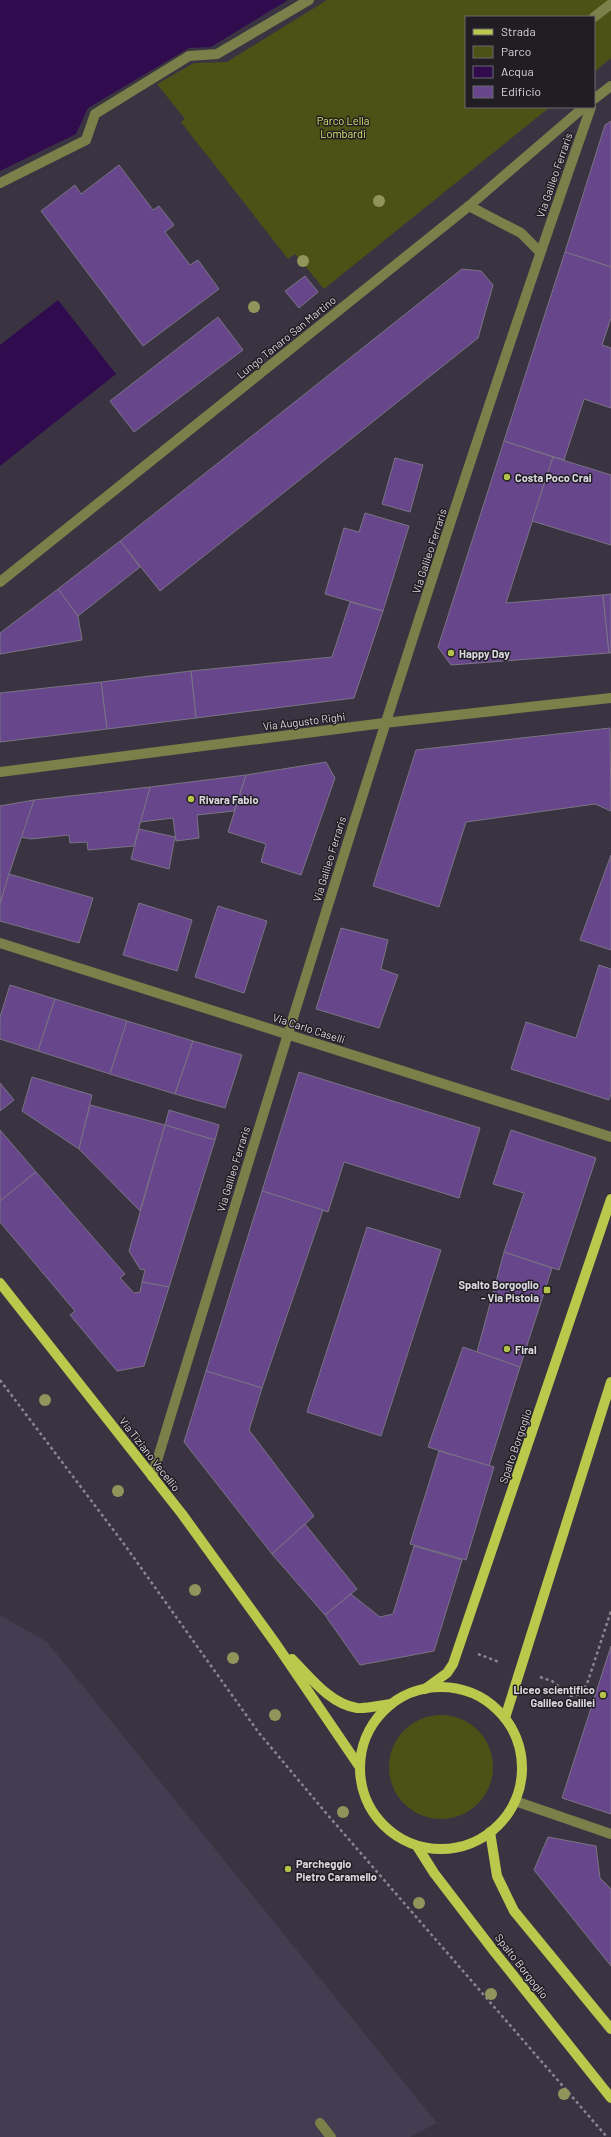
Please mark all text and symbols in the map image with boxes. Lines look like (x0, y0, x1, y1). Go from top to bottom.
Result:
legend (465, 16, 595, 108)
text: Strada (501, 24, 536, 38)
text: Parco (501, 44, 531, 58)
text: Acqua (501, 64, 534, 78)
text: Edificio (501, 84, 541, 98)
park label: Parco Lella Lombardi (317, 114, 369, 140)
street label: Via Galileo Ferraris (533, 131, 575, 219)
street label: Lungo Tanaro San Martino (234, 293, 338, 381)
place label: Costa Poco Crai (515, 471, 592, 484)
marker: Costa Poco Crai (502, 472, 512, 482)
street label: Via Galileo Ferraris (409, 507, 449, 595)
place label: Happy Day (459, 647, 510, 660)
marker: Happy Day (446, 648, 456, 658)
street label: Via Augusto Righi (262, 709, 346, 733)
place label: Rivara Fabio (199, 793, 259, 806)
marker: Rivara Fabio (186, 794, 196, 804)
street label: Via Galileo Ferraris (310, 815, 348, 903)
street label: Via Carlo Caselli (271, 1010, 347, 1046)
street label: Via Galileo Ferraris (214, 1125, 252, 1213)
place label: Spalto Borgoglio - Via Pistoia (458, 1278, 539, 1304)
marker: Spalto Borgoglio - Via Pistoia (542, 1285, 552, 1295)
place label: Firal (515, 1343, 537, 1356)
marker: Firal (502, 1344, 512, 1354)
street label: Spalto Borgoglio (496, 1407, 534, 1485)
street label: Via Tiziano Vecellio (117, 1414, 183, 1494)
place label: Liceo scientifico Galileo Galilei (513, 1683, 595, 1709)
marker: Liceo scientifico Galileo Galilei (598, 1690, 608, 1700)
place label: Parcheggio Pietro Caramello (296, 1857, 377, 1883)
marker: Parcheggio Pietro Caramello (283, 1864, 293, 1874)
street label: Spalto Borgoglio (493, 1931, 551, 2001)

